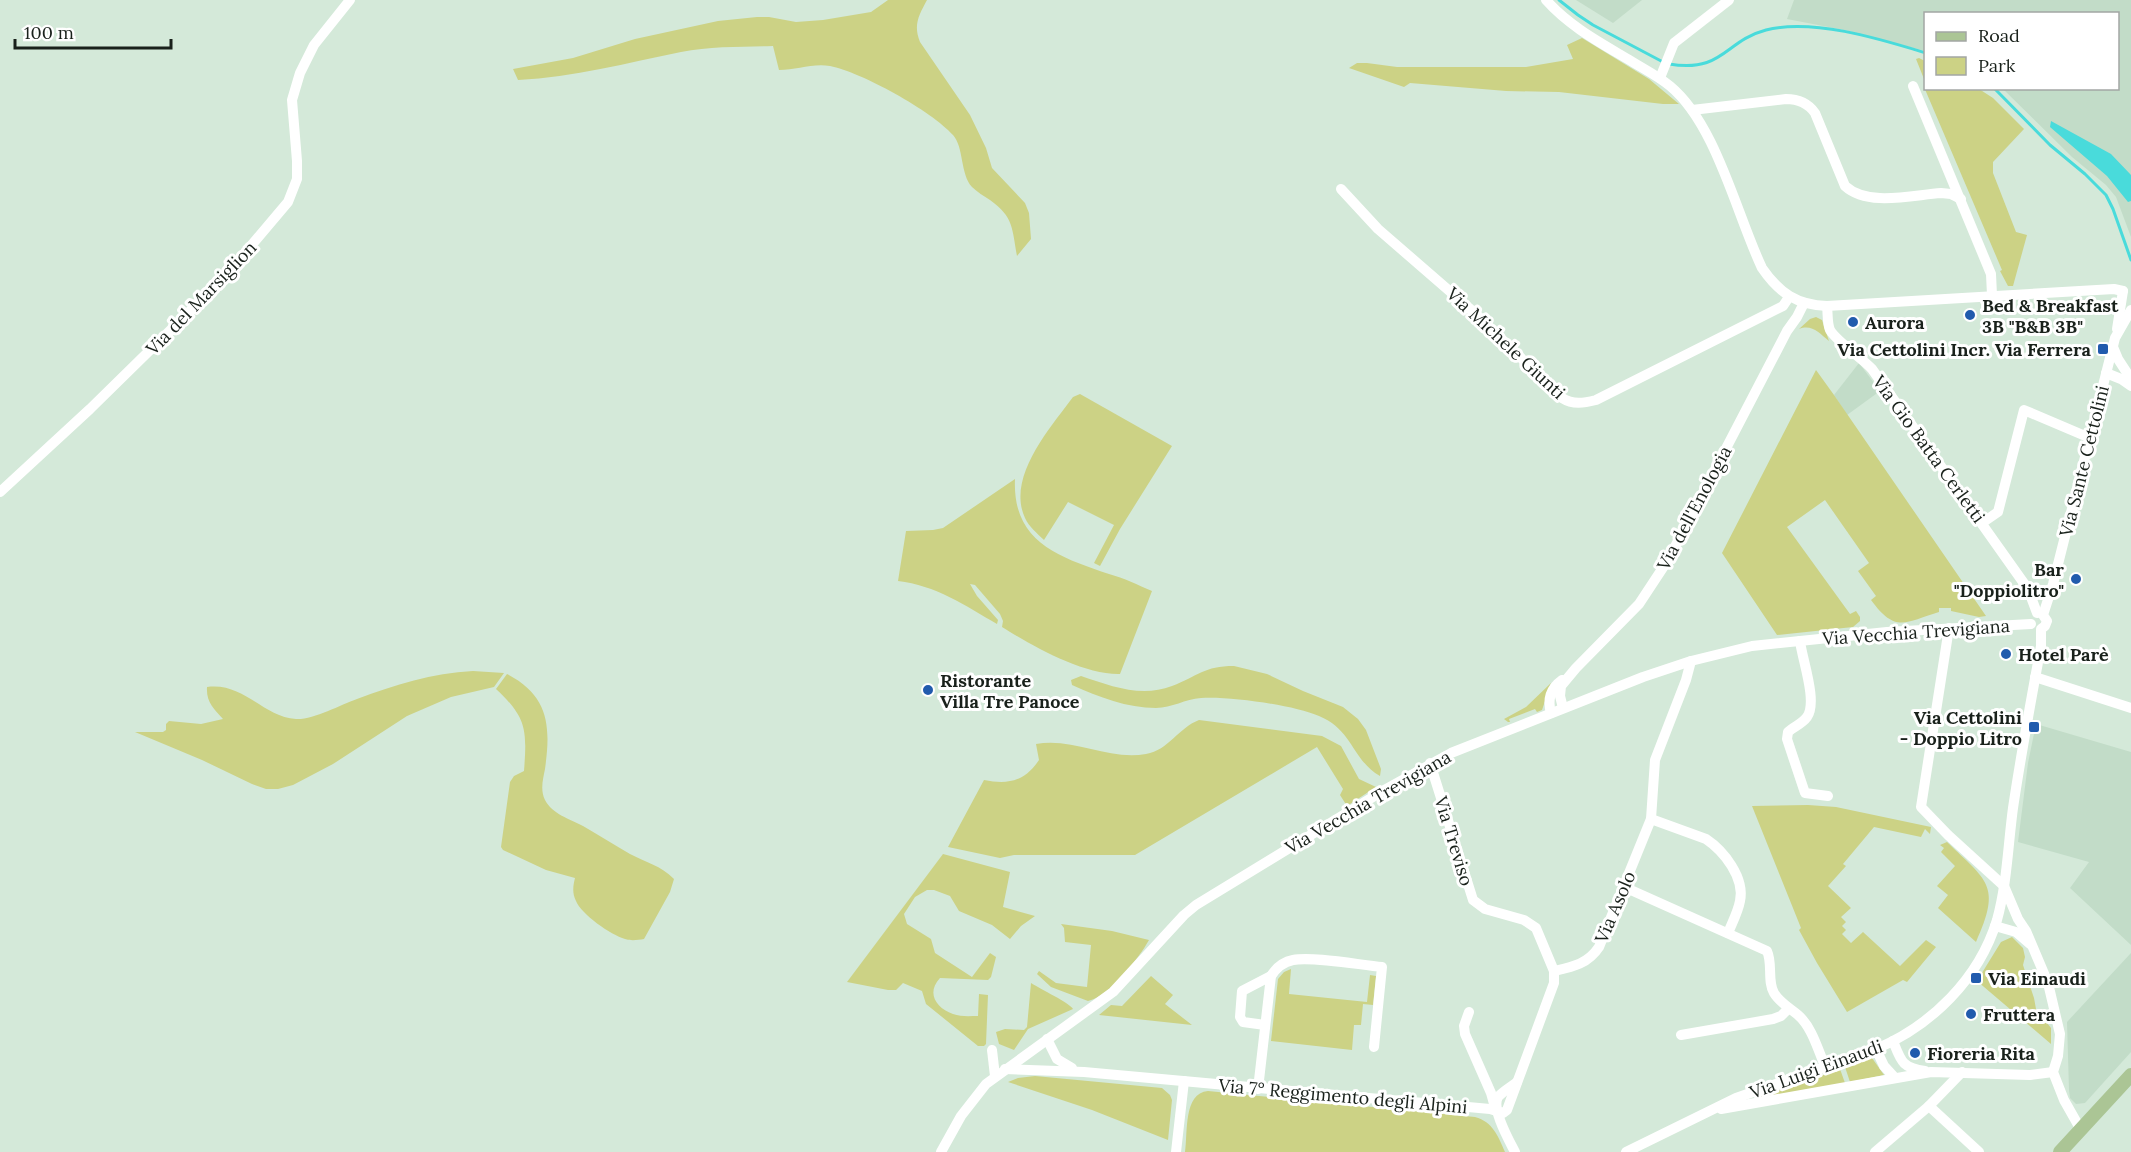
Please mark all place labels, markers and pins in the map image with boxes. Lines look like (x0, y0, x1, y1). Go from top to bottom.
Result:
place label: Bed & Breakfast 3B "B&B 3B" (1982, 294, 2119, 338)
marker: Bed & Breakfast 3B "B&B 3B" (1963, 308, 1977, 322)
place label: Aurora (1865, 311, 1925, 334)
marker: Aurora (1846, 315, 1860, 329)
place label: Via Cettolini Incr. Via Ferrera (1837, 338, 2092, 361)
marker: Via Cettolini Incr. Via Ferrera (2096, 342, 2110, 356)
place label: Bar "Doppiolitro" (1954, 558, 2064, 602)
marker: Bar "Doppiolitro" (2069, 572, 2083, 586)
place label: Hotel Parè (2018, 643, 2109, 666)
marker: Hotel Parè (1999, 647, 2013, 661)
place label: Ristorante Villa Tre Panoce (940, 669, 1080, 713)
marker: Ristorante Villa Tre Panoce (921, 683, 935, 697)
place label: Via Cettolini - Doppio Litro (1900, 706, 2022, 750)
marker: Via Cettolini - Doppio Litro (2027, 720, 2041, 734)
place label: Via Einaudi (1988, 967, 2086, 990)
marker: Via Einaudi (1969, 971, 1983, 985)
place label: Fruttera (1983, 1003, 2056, 1026)
marker: Fruttera (1964, 1007, 1978, 1021)
place label: Fioreria Rita (1927, 1042, 2036, 1065)
marker: Fioreria Rita (1908, 1046, 1922, 1060)

